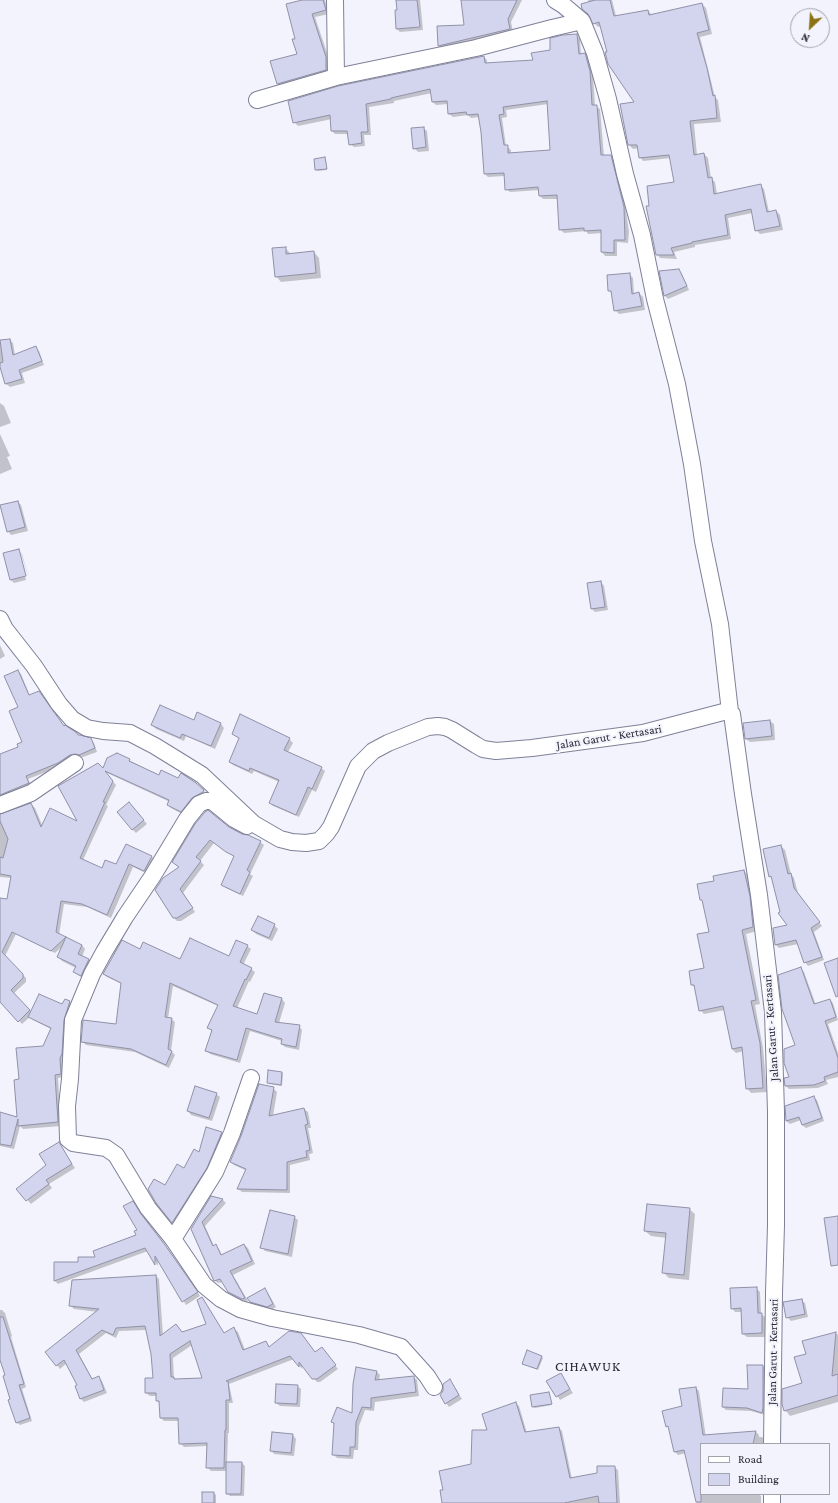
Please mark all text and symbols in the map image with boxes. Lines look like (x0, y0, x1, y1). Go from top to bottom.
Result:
north arrow (790, 8, 830, 48)
text: N (799, 31, 811, 45)
street label: Jalan Garut - Kertasari (555, 722, 663, 752)
street label: Jalan Garut - Kertasari (760, 974, 782, 1082)
street label: Jalan Garut - Kertasari (765, 1299, 781, 1405)
district label: CIHAWUK (555, 1359, 621, 1375)
legend (700, 1443, 830, 1495)
text: Road (738, 1452, 762, 1466)
text: Building (738, 1472, 779, 1486)

